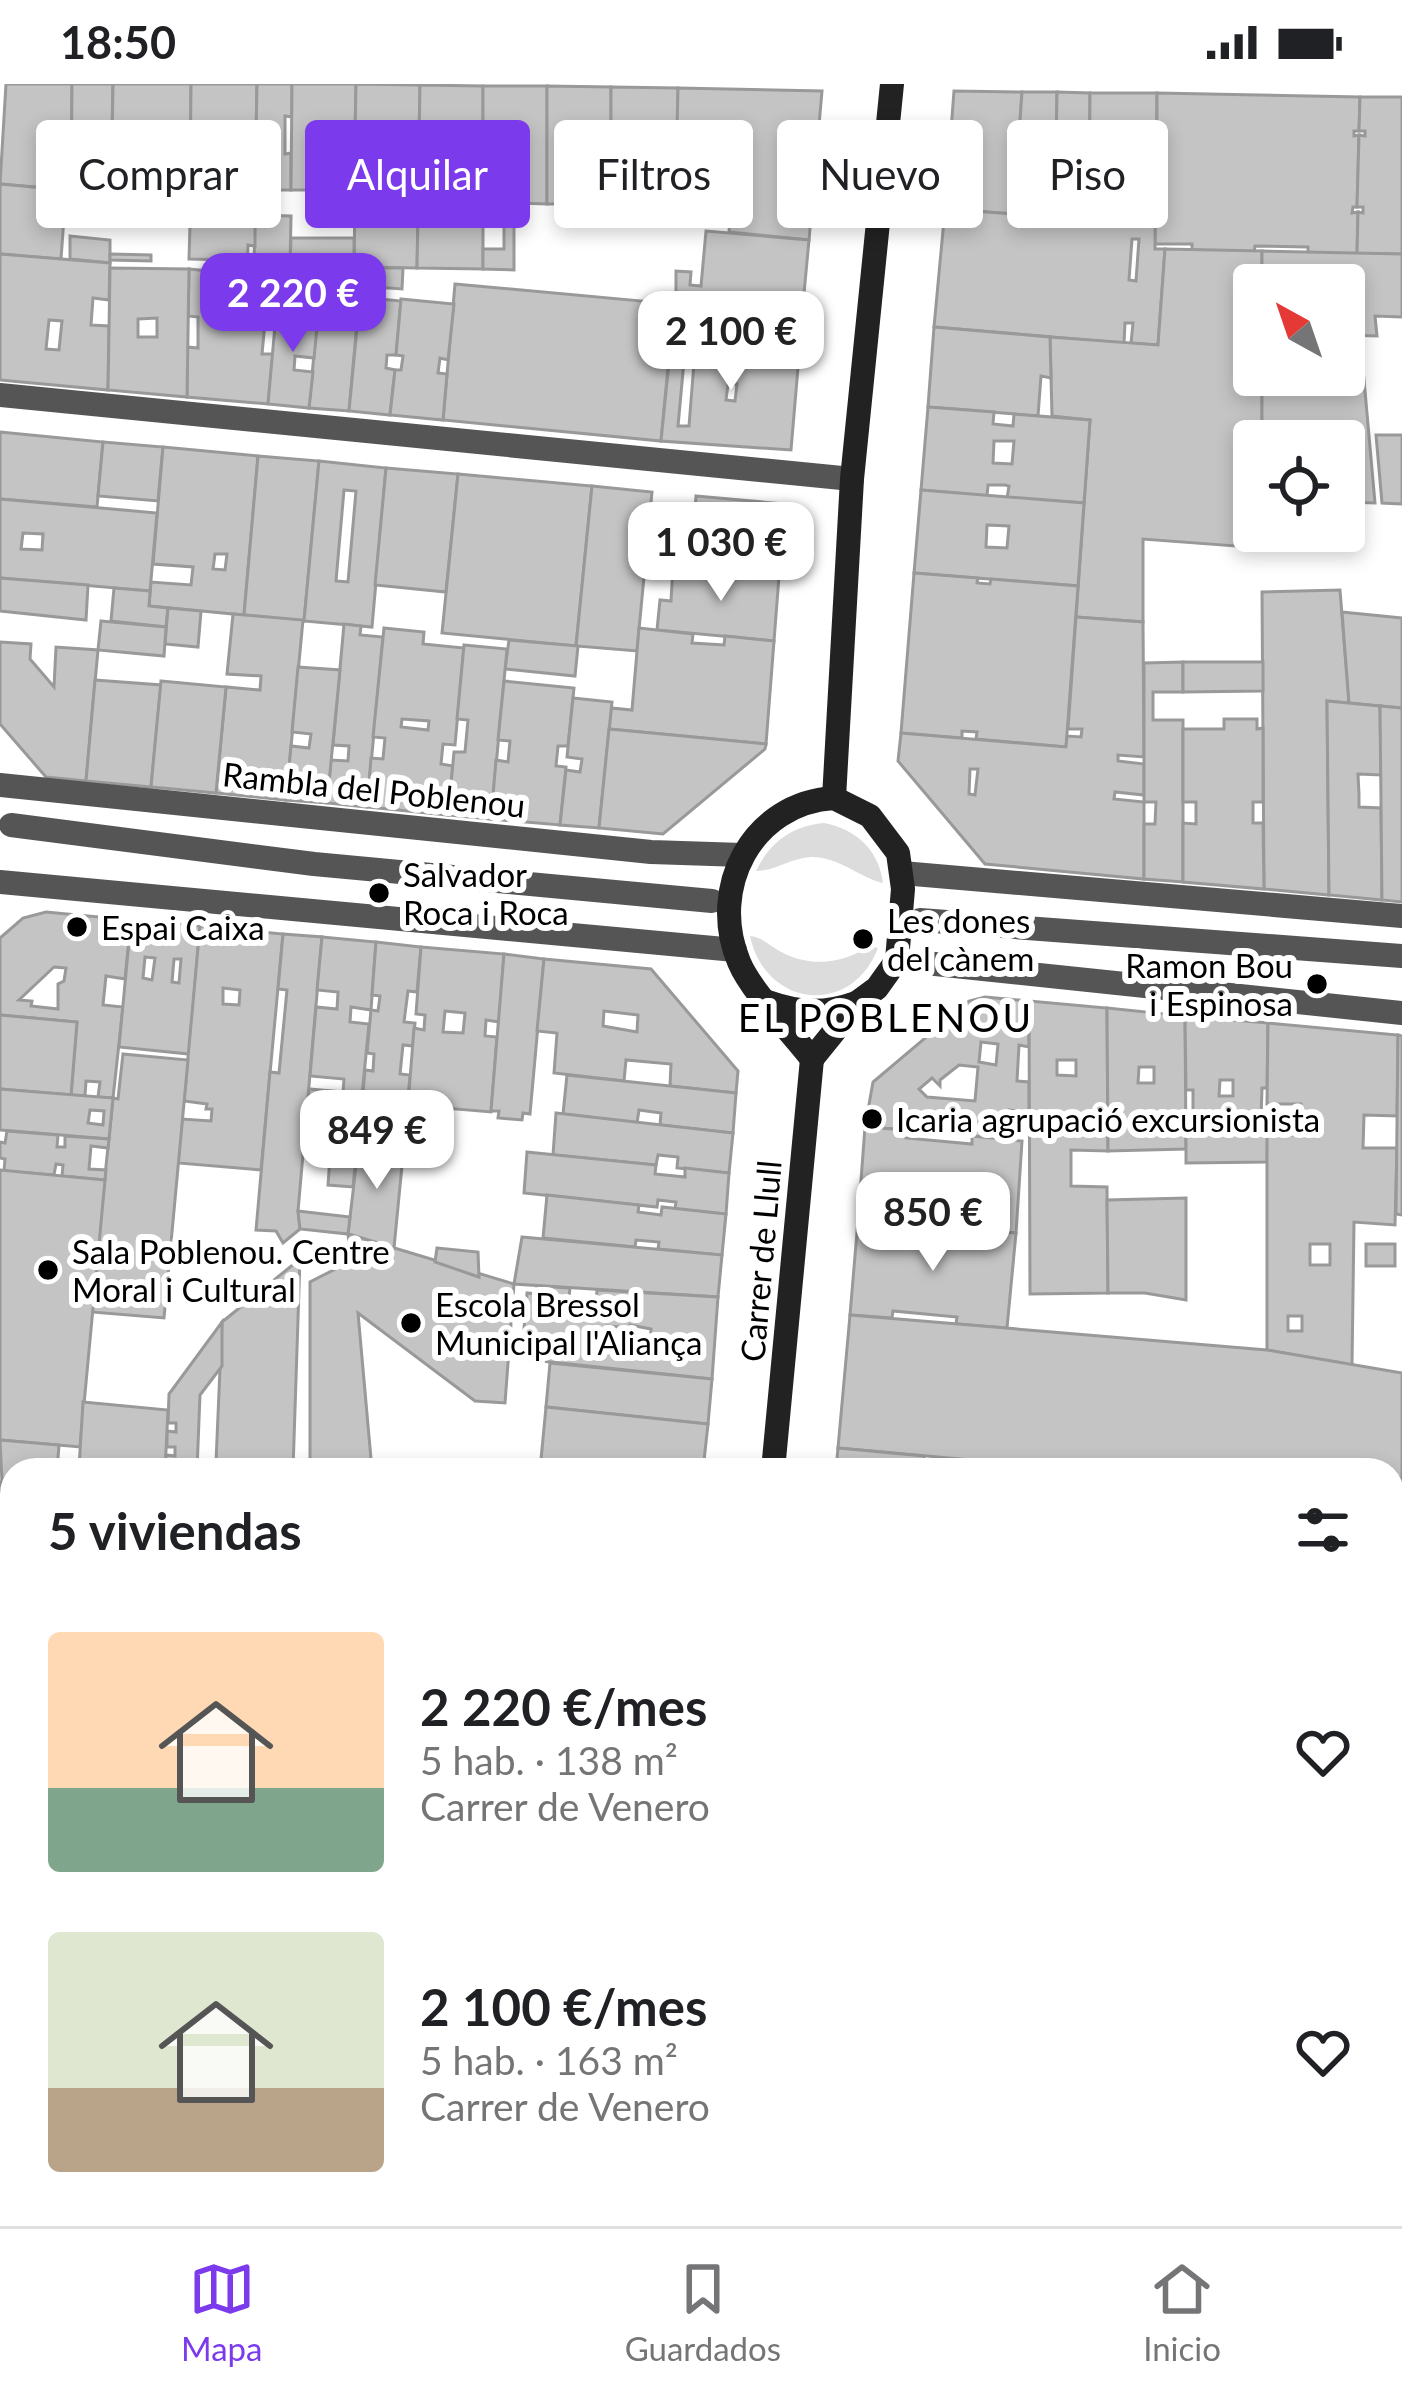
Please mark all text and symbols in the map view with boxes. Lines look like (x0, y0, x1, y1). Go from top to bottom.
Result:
text: 18:50 (60, 15, 176, 69)
chip: Comprar (36, 120, 281, 228)
chip: Alquilar (305, 120, 530, 228)
chip: Filtros (554, 120, 753, 228)
chip: Nuevo (777, 120, 983, 228)
chip: Piso (1007, 120, 1168, 228)
pin: 2 220 € (182, 253, 404, 355)
north arrow (1233, 264, 1365, 396)
map controls (1233, 264, 1365, 552)
text: 2 220 € (227, 269, 359, 315)
pin: 2 100 € (620, 291, 842, 393)
text: 2 100 € (665, 307, 797, 353)
button: locate (1233, 420, 1365, 552)
pin: 1 030 € (610, 502, 832, 604)
text: 1 030 € (655, 518, 787, 564)
street label: Rambla del Poblenou (221, 753, 527, 825)
place label: Salvador Roca i Roca (403, 854, 569, 932)
marker: Salvador Roca i Roca (366, 880, 392, 906)
place label: Les dones del cànem (887, 900, 1034, 978)
place label: Espai Caixa (101, 907, 265, 947)
marker: Espai Caixa (64, 914, 90, 940)
marker: Les dones del cànem (850, 926, 876, 952)
place label: Ramon Bou i Espinosa (1125, 945, 1293, 1023)
marker: Ramon Bou i Espinosa (1304, 971, 1330, 997)
district label: EL POBLENOU (738, 994, 1034, 1040)
pin: 849 € (293, 1090, 461, 1192)
place label: Icaria agrupació excursionista (896, 1099, 1320, 1139)
text: 849 € (327, 1106, 427, 1152)
marker: Icaria agrupació excursionista (859, 1106, 885, 1132)
street label: Carrer de Llull (731, 1159, 789, 1363)
pin: 850 € (849, 1172, 1017, 1274)
text: 850 € (883, 1188, 983, 1234)
place label: Sala Poblenou. Centre Moral i Cultural (72, 1231, 390, 1309)
marker: Sala Poblenou. Centre Moral i Cultural (35, 1257, 61, 1283)
place label: Escola Bressol Municipal l'Aliança (435, 1284, 703, 1362)
marker: Escola Bressol Municipal l'Aliança (398, 1310, 424, 1336)
icon: filters (1290, 1497, 1356, 1563)
text: 5 viviendas (48, 1500, 302, 1561)
text: 2 220 €/mes (420, 1676, 707, 1737)
icon: home (144, 1680, 288, 1824)
icon: heart (1290, 1719, 1356, 1785)
text: 5 hab. · 138 m² (420, 1737, 678, 1783)
text: Carrer de Venero (420, 1783, 710, 1829)
text: 2 100 €/mes (420, 1976, 707, 2037)
icon: home (144, 1980, 288, 2124)
icon: heart (1290, 2019, 1356, 2085)
text: 5 hab. · 163 m² (420, 2037, 678, 2083)
text: Carrer de Venero (420, 2083, 710, 2129)
tab: Mapa (181, 2256, 263, 2368)
tab: Guardados (625, 2256, 781, 2368)
tab: Inicio (1143, 2256, 1221, 2368)

